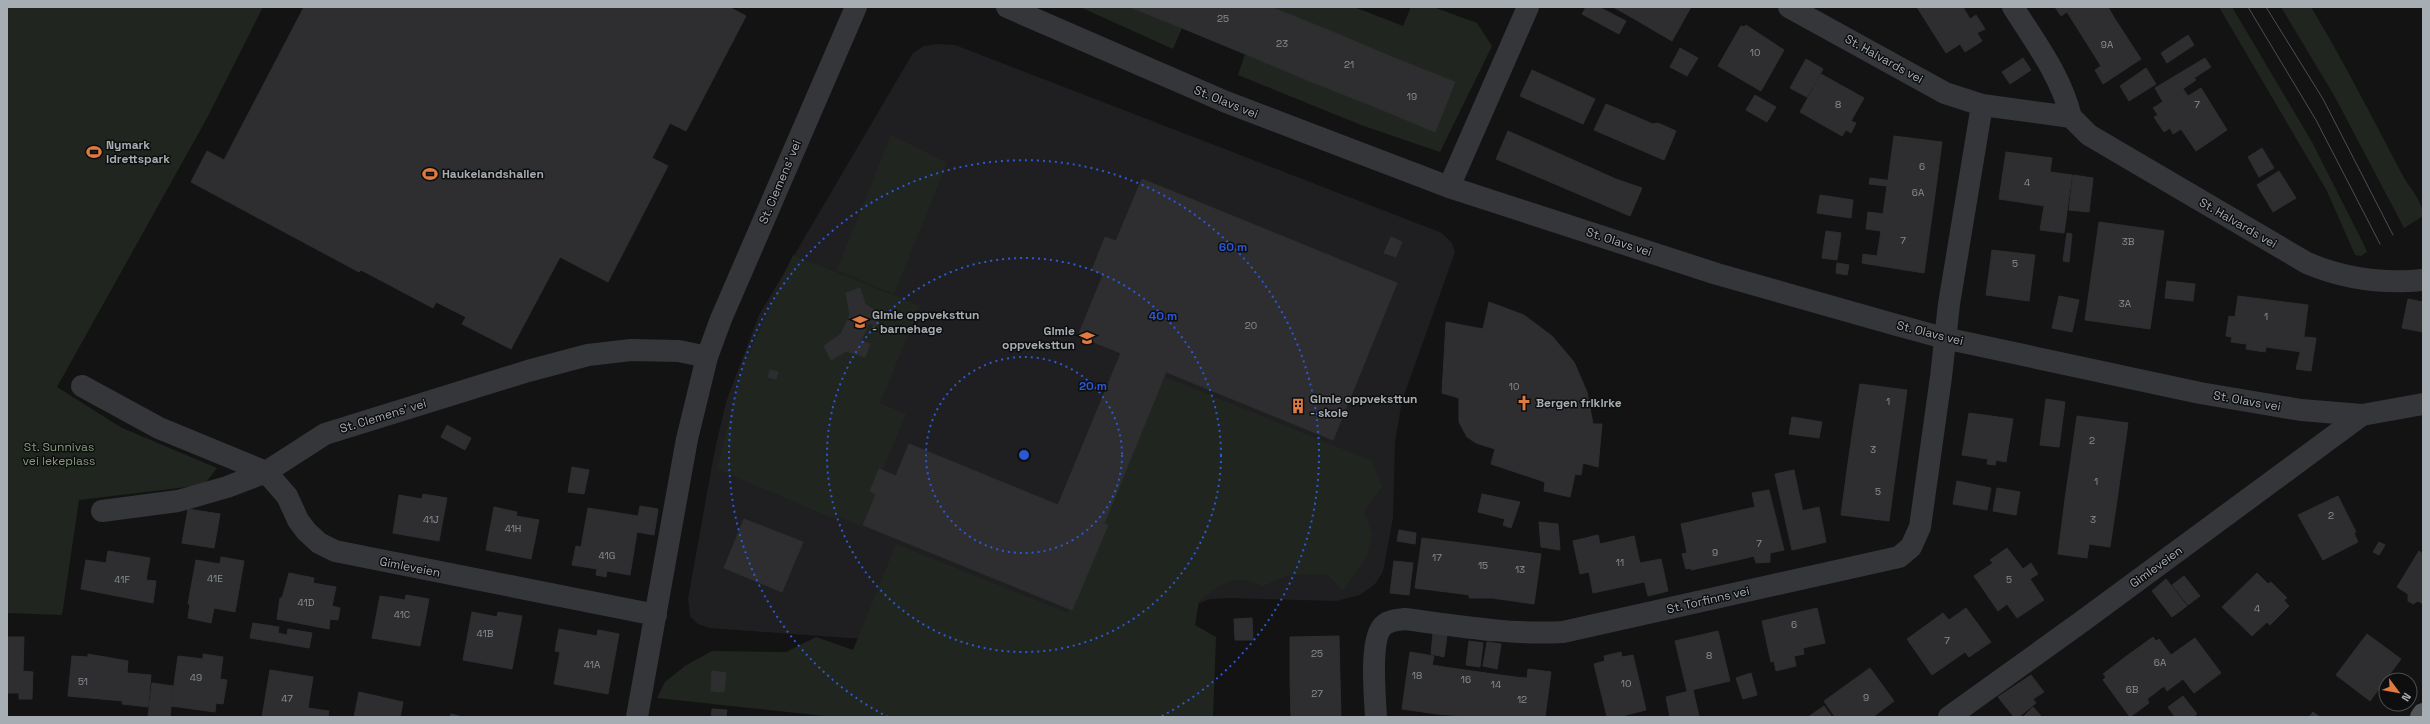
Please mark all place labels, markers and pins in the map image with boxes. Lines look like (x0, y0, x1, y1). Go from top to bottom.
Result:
place label: Nymark idrettspark (106, 137, 170, 167)
sports icon: Nymark idrettspark (85, 143, 103, 161)
sports icon: Haukelandshallen (421, 165, 439, 183)
place label: Haukelandshallen (442, 166, 544, 182)
place label: Gimle oppveksttun - barnehage (872, 307, 979, 337)
school or university icon: Gimle oppveksttun - barnehage (851, 313, 869, 331)
place label: Gimle oppveksttun (1002, 323, 1075, 353)
school or university icon: Gimle oppveksttun (1078, 329, 1096, 347)
place label: Gimle oppveksttun - skole (1310, 391, 1417, 421)
church icon: Bergen frikirke (1515, 394, 1533, 412)
place label: Bergen frikirke (1536, 395, 1622, 411)
building icon: Gimle oppveksttun - skole (1289, 397, 1307, 415)
centre of rings (1017, 448, 1031, 462)

